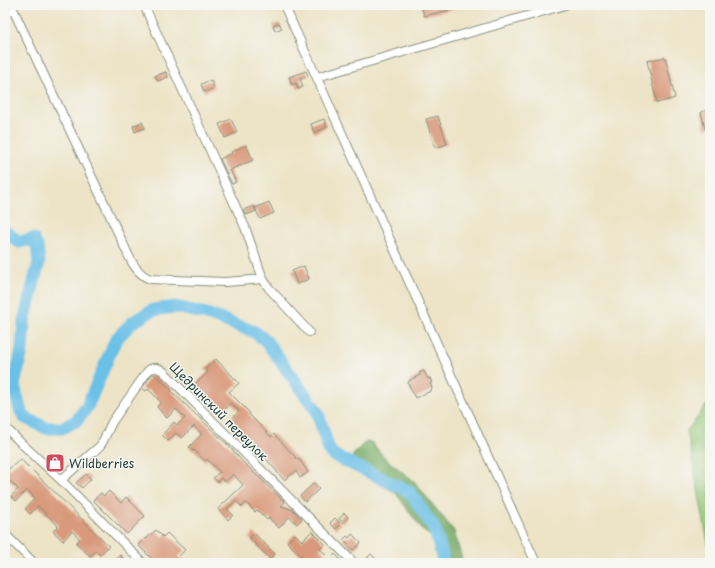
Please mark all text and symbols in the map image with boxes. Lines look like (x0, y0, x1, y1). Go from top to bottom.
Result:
street label: Щедринский переулок (166, 358, 273, 465)
shop icon: Wildberries (44, 452, 66, 474)
place label: Wildberries (69, 454, 135, 472)

